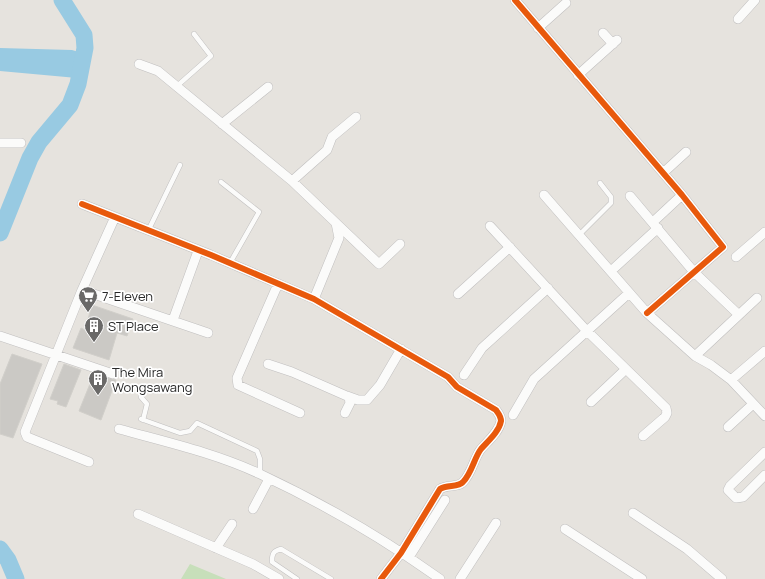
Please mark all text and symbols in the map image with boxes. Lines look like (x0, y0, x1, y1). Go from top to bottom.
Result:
supermarket icon: 7-Eleven (77, 285, 99, 313)
place label: 7-Eleven (102, 287, 153, 305)
building icon: ST Place (83, 315, 105, 343)
place label: ST Place (108, 317, 159, 335)
place label: The Mira Wongsawang (112, 363, 193, 396)
building icon: The Mira Wongsawang (87, 368, 109, 396)

